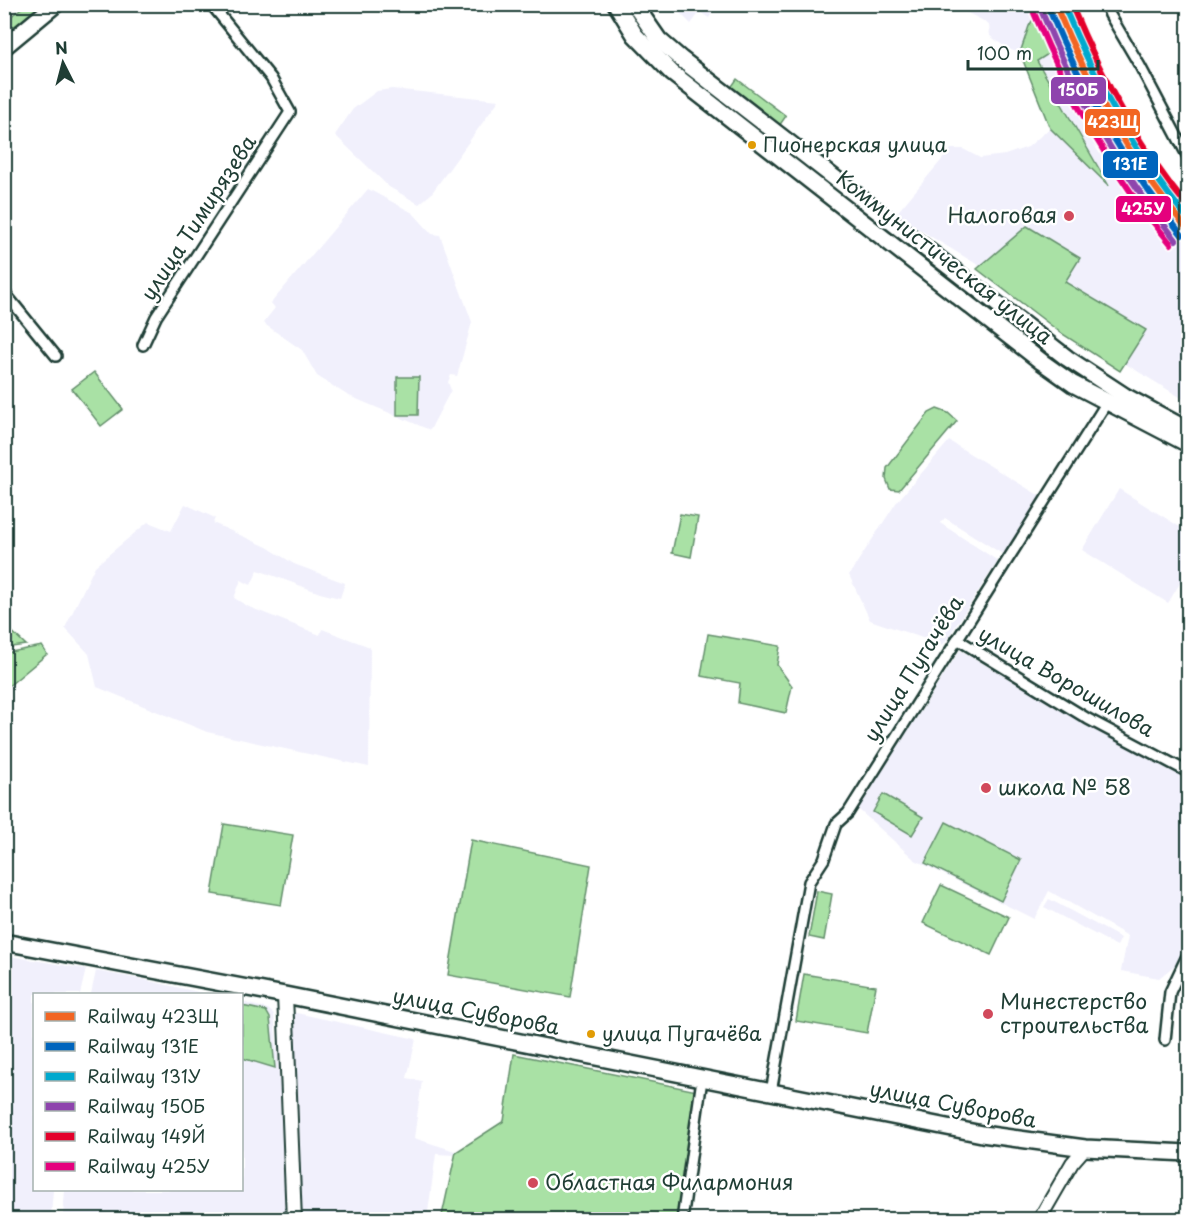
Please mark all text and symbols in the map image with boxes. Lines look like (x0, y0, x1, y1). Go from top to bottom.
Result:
north arrow (33, 33, 93, 93)
scale bar (968, 33, 1098, 71)
text: N (54, 34, 69, 60)
text: 100 m (977, 39, 1032, 66)
line badge: 150Б (1050, 76, 1107, 105)
text: 150Б (1058, 77, 1098, 101)
line badge: 423Щ (1084, 108, 1141, 137)
text: 423Щ (1087, 109, 1139, 133)
street label: улица Тимирязева (132, 128, 263, 306)
place label: Пионерская улица (763, 129, 947, 159)
marker: Пионерская улица (746, 139, 758, 151)
line badge: 131Е (1102, 150, 1159, 179)
text: 131Е (1113, 151, 1147, 175)
street label: Коммунистическая улица (830, 162, 1061, 352)
line badge: 425У (1115, 195, 1172, 223)
text: 425У (1121, 196, 1165, 220)
place label: Налоговая (947, 198, 1057, 230)
marker: Налоговая (1062, 209, 1076, 223)
street label: улица Пугачёва (854, 588, 970, 747)
street label: улица Ворошилова (973, 617, 1161, 744)
place label: школа № 58 (998, 770, 1131, 802)
marker: школа № 58 (979, 781, 993, 795)
street label: улица Суворова (390, 978, 563, 1042)
place label: Минестерство строительства (1000, 984, 1149, 1040)
legend (33, 993, 243, 1191)
text: Railway 423Щ (87, 1002, 219, 1029)
marker: Минестерство строительства (981, 1007, 995, 1021)
place label: улица Пугачёва (602, 1018, 762, 1048)
marker: улица Пугачёва (585, 1028, 597, 1040)
text: Railway 131Е (87, 1032, 199, 1059)
text: Railway 131У (87, 1062, 201, 1089)
street label: улица Суворова (867, 1071, 1040, 1135)
text: Railway 150Б (87, 1092, 205, 1119)
text: Railway 149Й (87, 1122, 205, 1149)
text: Railway 425У (87, 1152, 210, 1179)
place label: Областная Филармония (545, 1165, 794, 1197)
marker: Областная Филармония (526, 1176, 540, 1190)

